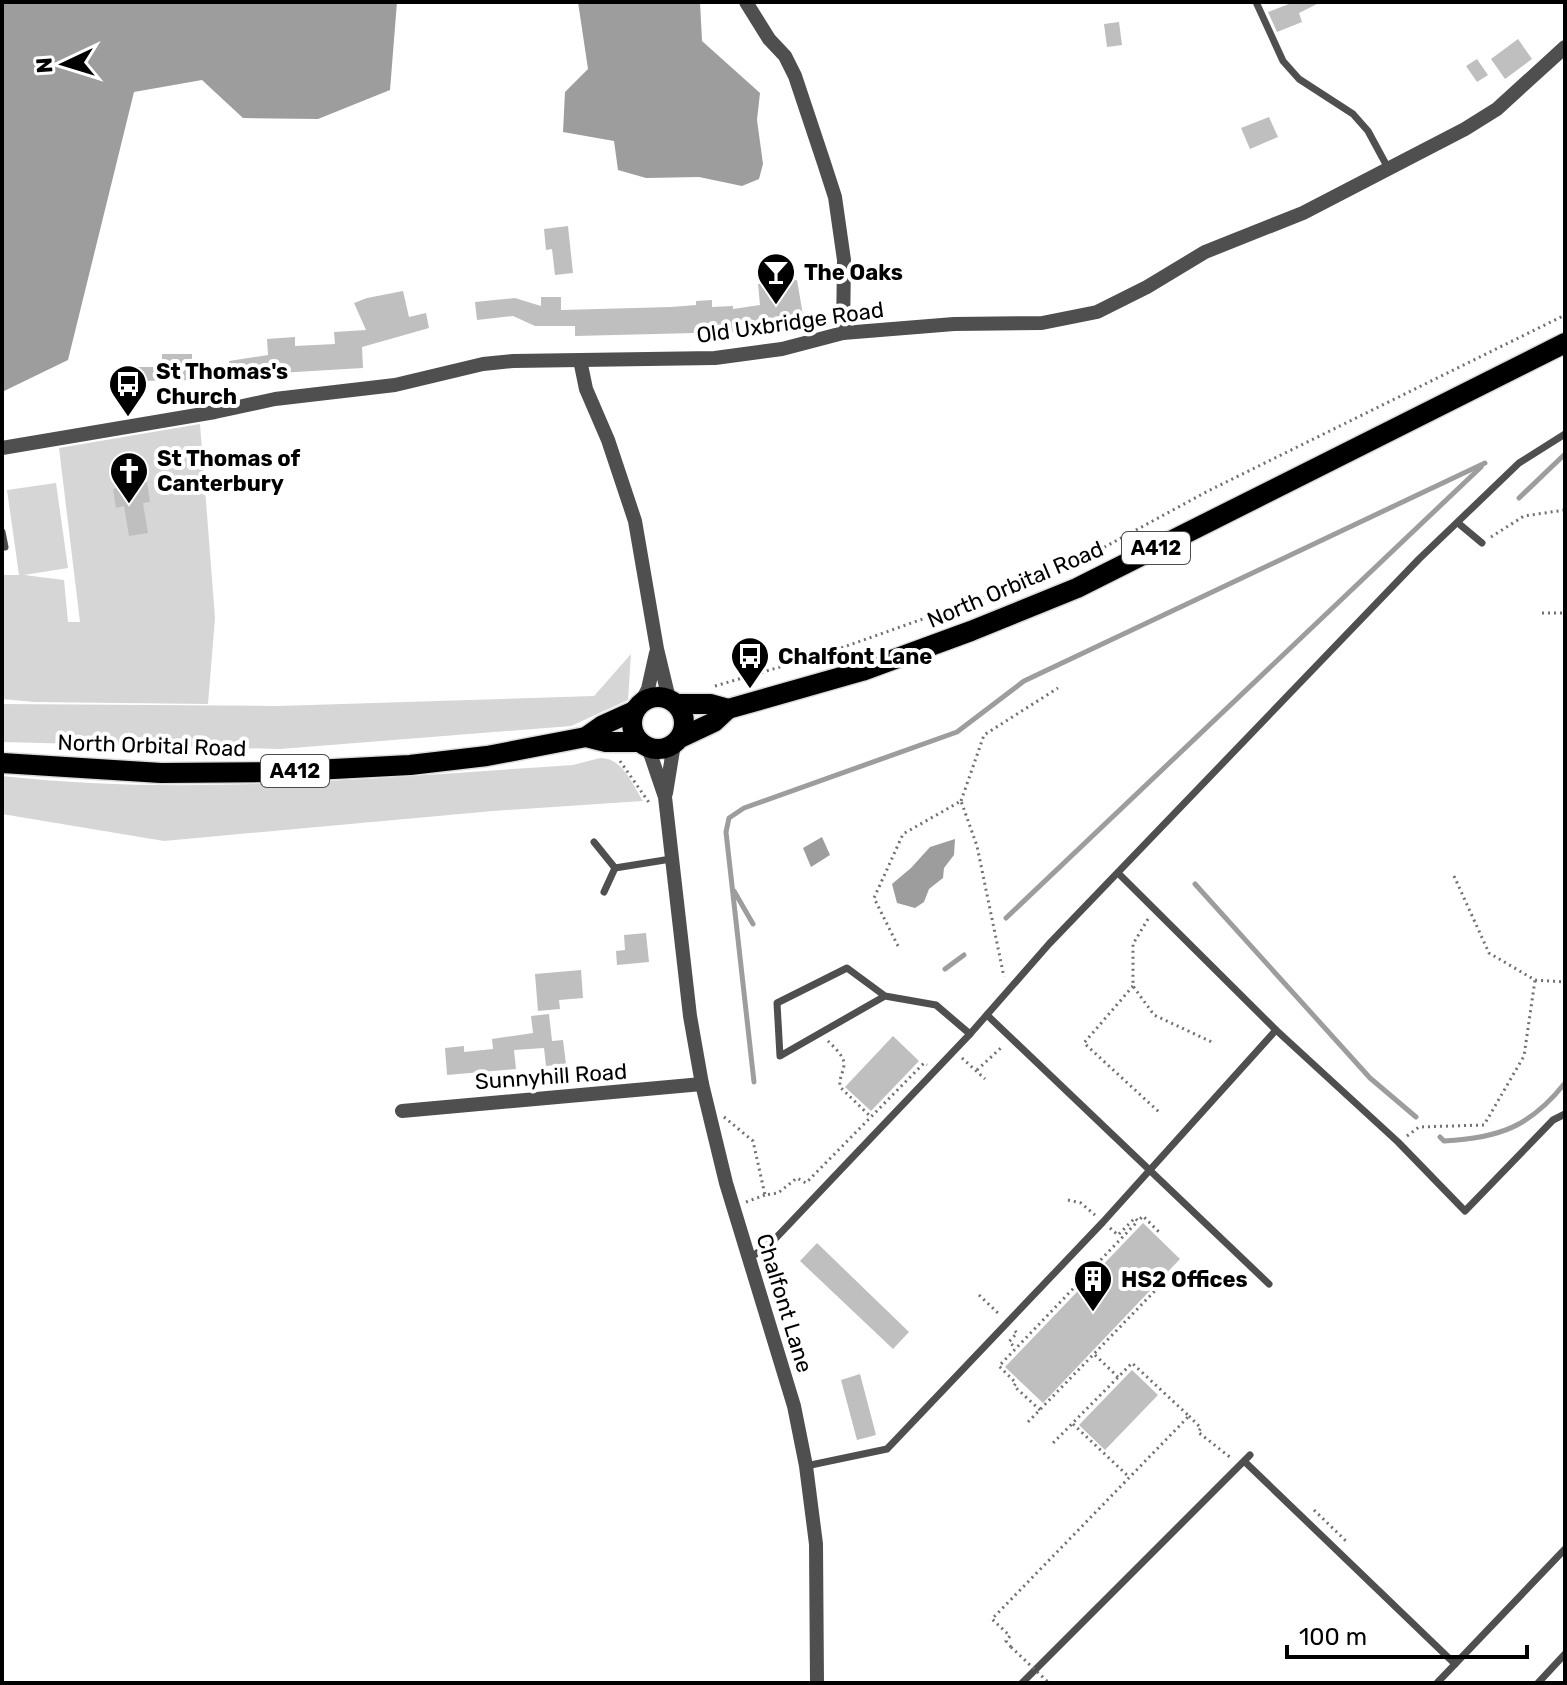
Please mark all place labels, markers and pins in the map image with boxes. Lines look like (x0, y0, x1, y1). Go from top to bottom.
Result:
bar icon: The Oaks (755, 251, 797, 306)
place label: The Oaks (804, 259, 903, 286)
place label: St Thomas's Church (156, 358, 288, 410)
bus stop icon: St Thomas's Church (107, 363, 149, 418)
place label: St Thomas of Canterbury (157, 445, 301, 497)
church icon: St Thomas of Canterbury (108, 450, 150, 505)
bus stop icon: Chalfont Lane (729, 635, 771, 690)
place label: Chalfont Lane (778, 643, 932, 670)
building icon: HS2 Offices (1072, 1258, 1114, 1313)
place label: HS2 Offices (1121, 1266, 1248, 1293)

